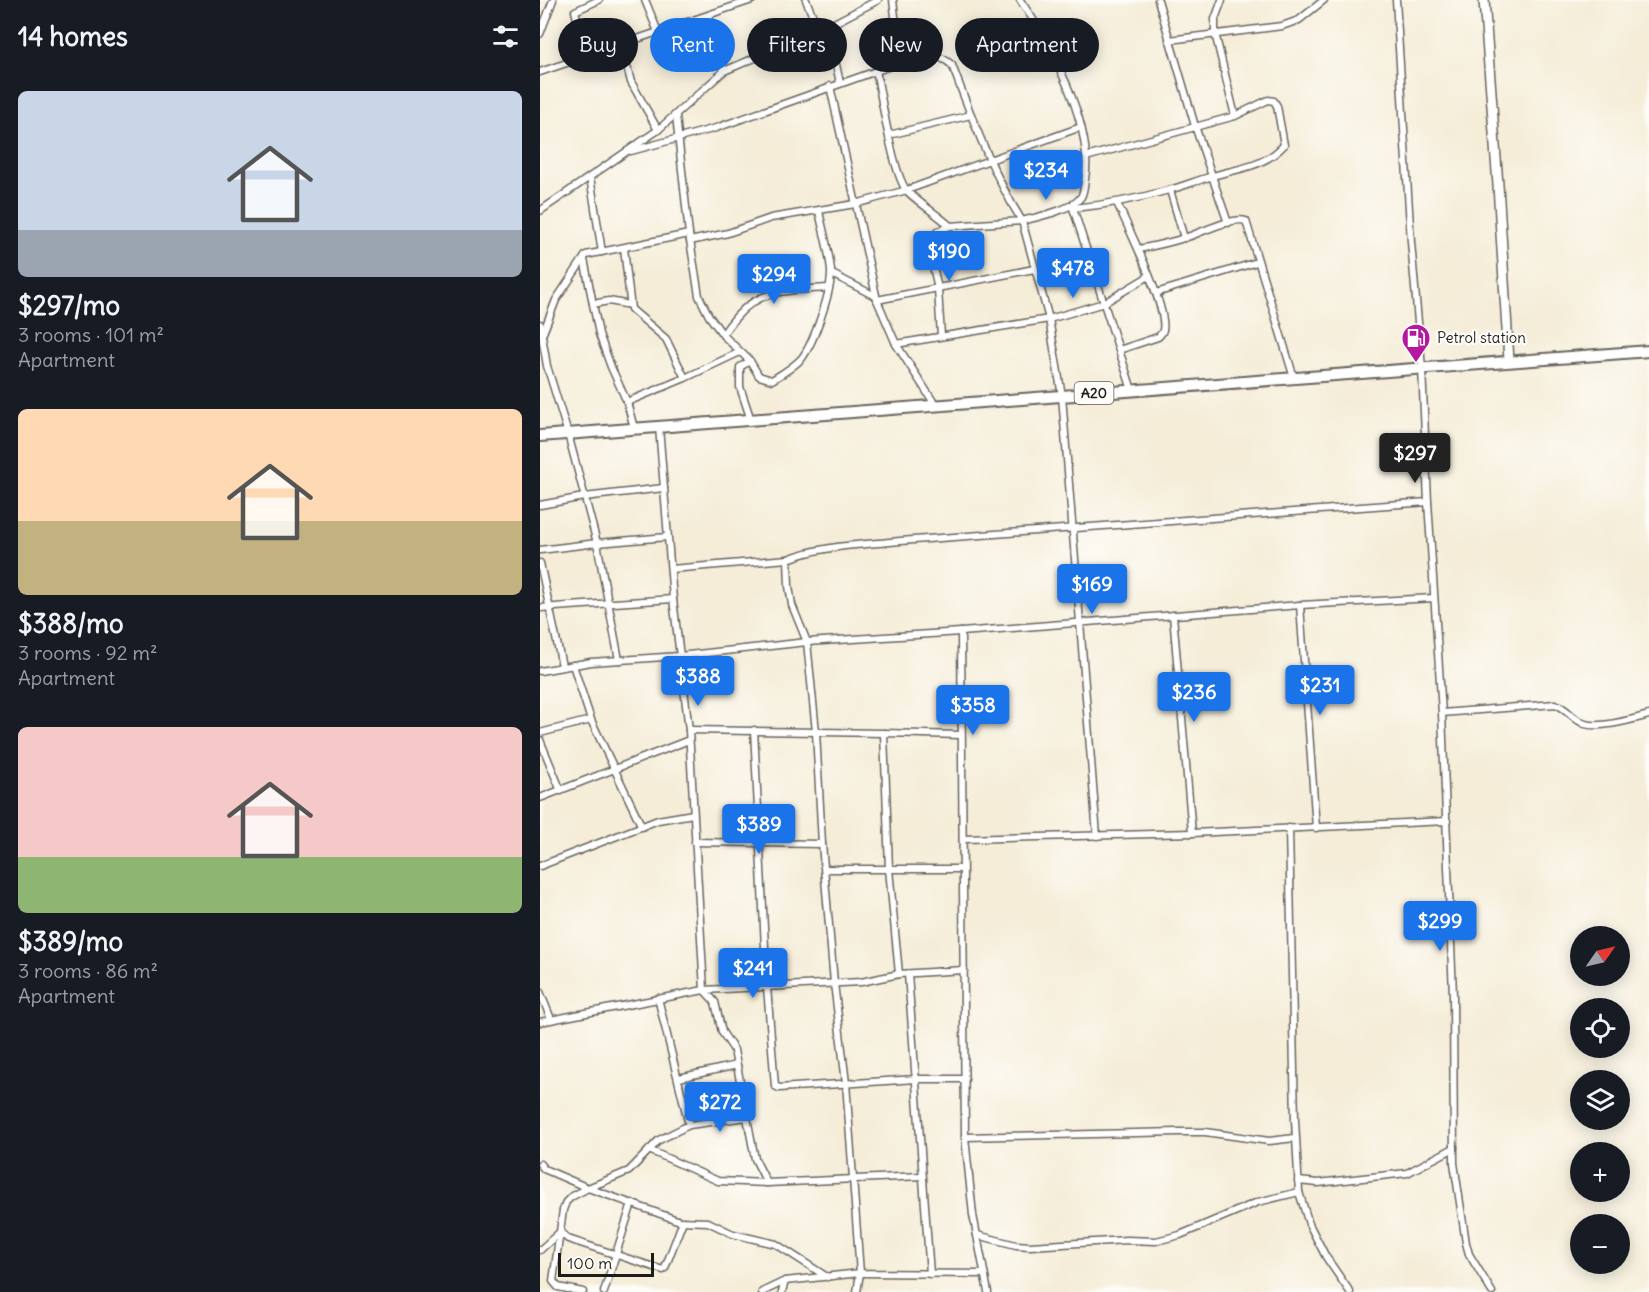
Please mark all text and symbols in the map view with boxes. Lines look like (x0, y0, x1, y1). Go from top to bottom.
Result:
chip: Buy (558, 18, 638, 72)
chip: Rent (650, 18, 735, 72)
chip: Filters (747, 18, 847, 72)
chip: New (859, 18, 943, 72)
chip: Apartment (955, 18, 1099, 72)
text: 14 homes (18, 20, 128, 53)
icon: filters (489, 20, 522, 53)
icon: home (216, 130, 324, 238)
pin: $234 (1010, 150, 1082, 201)
text: $234 (1024, 157, 1068, 182)
pin: $190 (913, 231, 985, 282)
text: $190 (927, 238, 971, 263)
pin: $478 (1037, 248, 1109, 299)
pin: $294 (738, 254, 810, 305)
text: $478 (1051, 255, 1095, 280)
text: $294 (751, 261, 797, 286)
text: $297/mo (18, 289, 120, 322)
text: 3 rooms · 101 m² (18, 322, 164, 347)
fuel station icon: Petrol station (1400, 322, 1432, 364)
place label: Petrol station (1437, 328, 1526, 347)
text: Apartment (18, 347, 115, 372)
road number: A20 (1074, 382, 1114, 404)
pin: $297 (1379, 433, 1451, 484)
text: $297 (1393, 440, 1437, 465)
icon: home (216, 448, 324, 556)
pin: $169 (1056, 564, 1128, 615)
text: $169 (1071, 571, 1113, 596)
text: $388/mo (18, 607, 124, 640)
text: 3 rooms · 92 m² (18, 640, 157, 665)
pin: $388 (662, 656, 734, 707)
text: $388 (675, 663, 721, 688)
text: Apartment (18, 665, 115, 690)
pin: $231 (1284, 665, 1356, 716)
pin: $236 (1158, 672, 1230, 723)
text: $231 (1299, 672, 1341, 697)
text: $236 (1172, 679, 1216, 704)
pin: $358 (937, 685, 1009, 736)
text: $358 (950, 692, 996, 717)
icon: home (216, 766, 324, 874)
pin: $389 (723, 804, 795, 855)
text: $389 (736, 811, 782, 836)
pin: $299 (1404, 901, 1476, 952)
text: $299 (1417, 908, 1463, 933)
text: $389/mo (18, 925, 123, 958)
north arrow (1570, 926, 1630, 986)
map controls (1570, 926, 1630, 1274)
pin: $241 (717, 948, 789, 999)
text: $241 (732, 955, 774, 980)
text: 3 rooms · 86 m² (18, 958, 158, 983)
text: Apartment (18, 983, 115, 1008)
button: locate (1570, 998, 1630, 1058)
button: layers (1570, 1070, 1630, 1130)
pin: $272 (684, 1082, 756, 1133)
text: $272 (699, 1089, 741, 1114)
button: + (1570, 1142, 1630, 1202)
button: − (1570, 1214, 1630, 1274)
scale bar (558, 1250, 654, 1278)
text: 100 m (567, 1253, 612, 1273)

